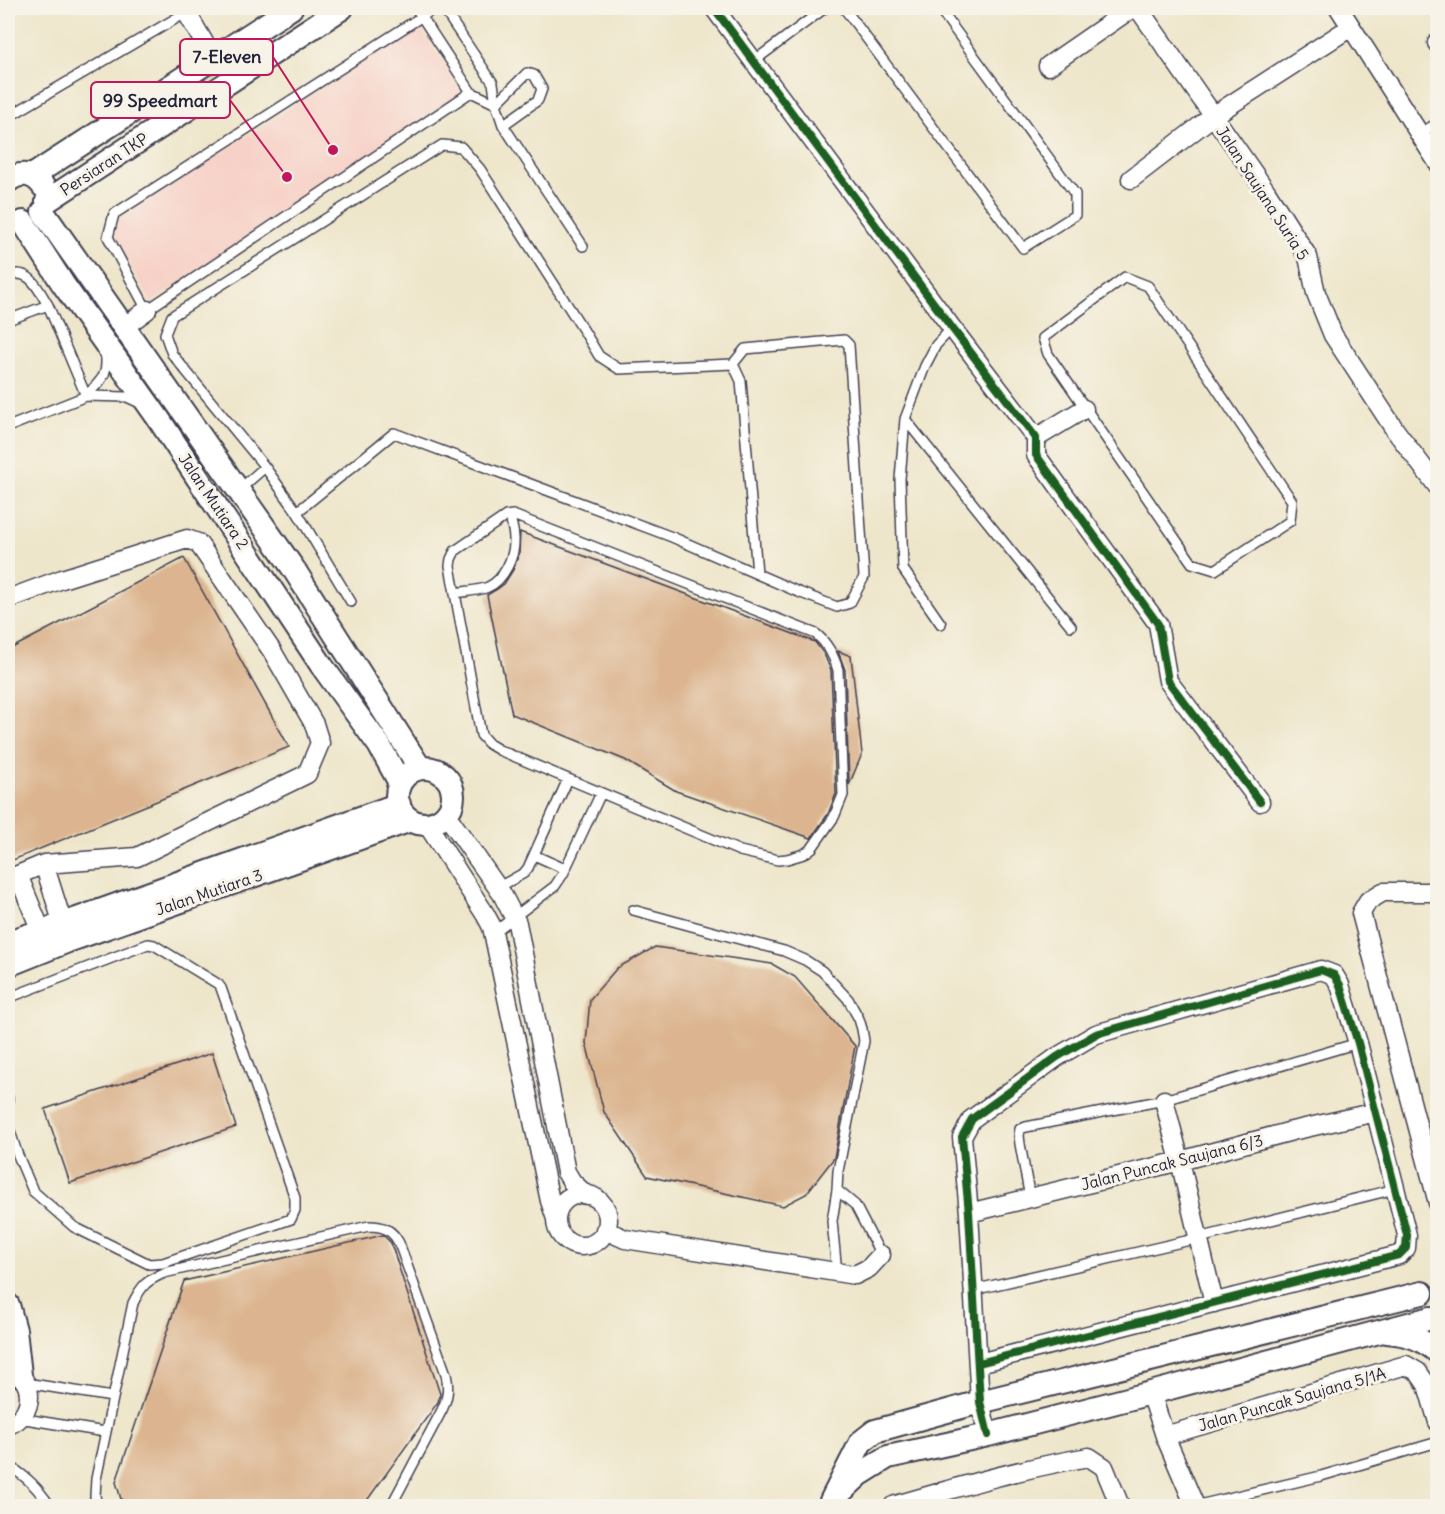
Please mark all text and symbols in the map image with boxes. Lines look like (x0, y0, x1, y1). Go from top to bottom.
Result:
callout: 7-Eleven (180, 39, 273, 75)
text: 7-Eleven (192, 45, 262, 68)
callout: 99 Speedmart (91, 82, 230, 118)
text: 99 Speedmart (103, 89, 218, 112)
street label: Jalan Saujana Suria 5 (1212, 122, 1314, 264)
street label: Persiaran TKP (56, 128, 152, 200)
street label: Jalan Mutiara 2 (175, 449, 254, 553)
street label: Jalan Mutiara 3 (153, 864, 265, 920)
street label: Jalan Puncak Saujana 6/3 (1079, 1130, 1265, 1194)
street label: Jalan Puncak Saujana 5/1A (1196, 1363, 1388, 1435)

